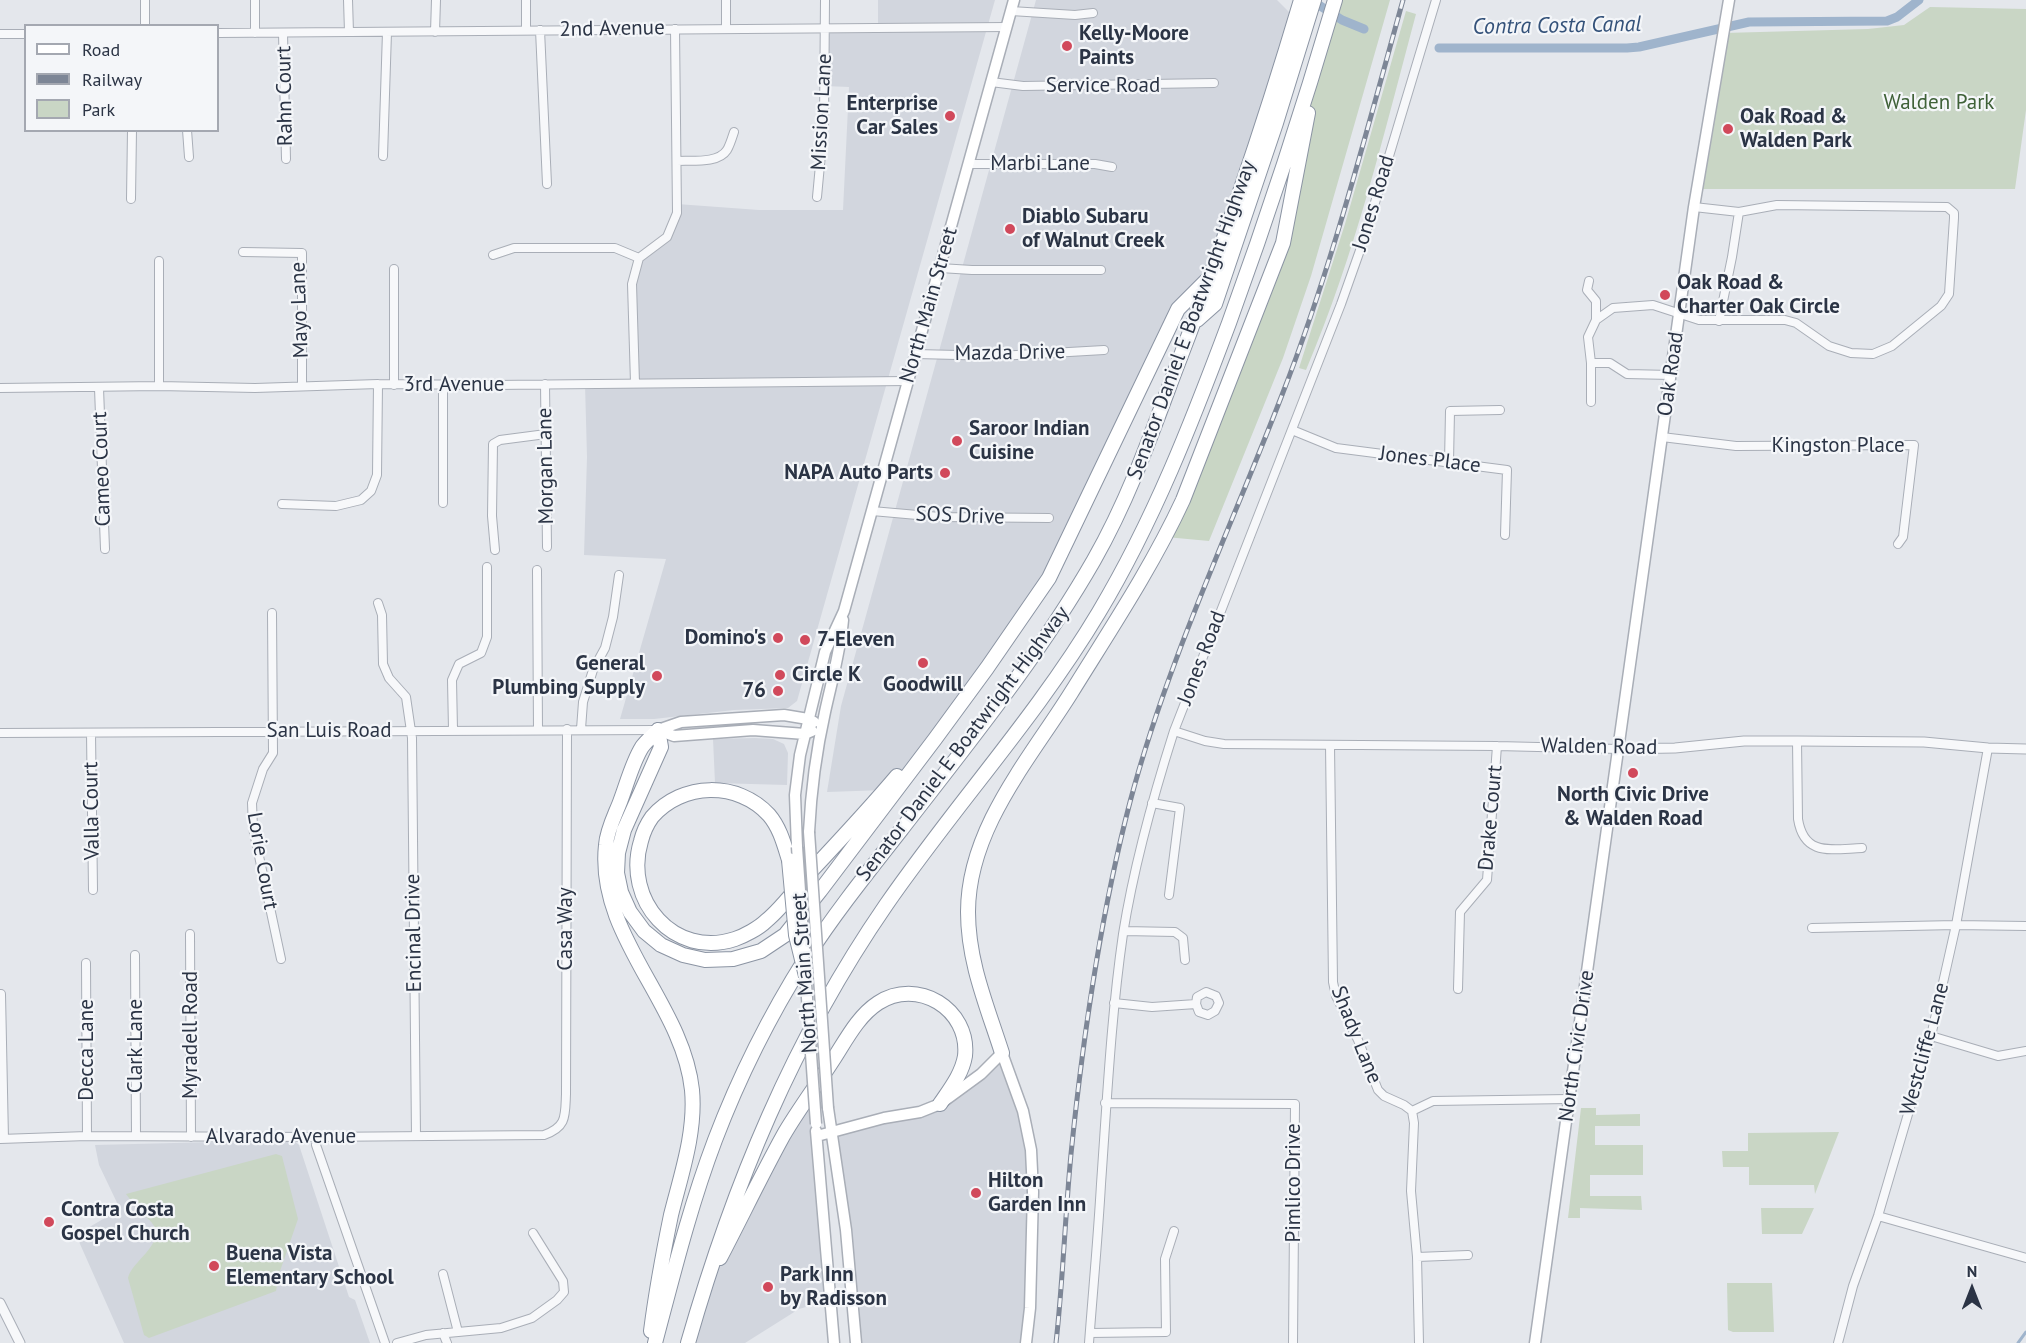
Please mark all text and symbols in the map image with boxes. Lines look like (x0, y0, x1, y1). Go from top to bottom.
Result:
water label: Contra Costa Canal (1473, 11, 1641, 41)
street label: 2nd Avenue (559, 15, 665, 43)
place label: Kelly-Moore Paints (1079, 21, 1189, 71)
legend (24, 24, 219, 132)
text: Road (82, 38, 120, 61)
marker: Kelly-Moore Paints (1060, 39, 1074, 53)
street label: Rahn Court (272, 46, 298, 146)
street label: Mission Lane (806, 53, 838, 171)
text: Railway (82, 68, 142, 91)
street label: Service Road (1046, 73, 1160, 99)
park label: Walden Park (1884, 90, 1994, 116)
place label: Enterprise Car Sales (846, 91, 938, 141)
text: Park (82, 98, 115, 121)
place label: Oak Road & Walden Park (1740, 104, 1852, 154)
marker: Enterprise Car Sales (943, 109, 957, 123)
marker: Oak Road & Walden Park (1721, 122, 1735, 136)
street label: Marbi Lane (990, 151, 1090, 177)
street label: Jones Road (1348, 152, 1400, 254)
street label: Senator Daniel E Boatwright Highway (1122, 157, 1262, 483)
place label: Diablo Subaru of Walnut Creek (1022, 204, 1165, 254)
marker: Diablo Subaru of Walnut Creek (1003, 222, 1017, 236)
street label: North Main Street (895, 224, 963, 386)
street label: Mayo Lane (286, 261, 314, 359)
place label: Oak Road & Charter Oak Circle (1677, 270, 1840, 320)
marker: Oak Road & Charter Oak Circle (1658, 288, 1672, 302)
street label: Oak Road (1653, 330, 1689, 418)
street label: Mazda Drive (954, 339, 1066, 367)
street label: 3rd Avenue (403, 372, 505, 398)
street label: Morgan Lane (532, 407, 560, 525)
street label: Cameo Court (87, 411, 117, 527)
place label: Saroor Indian Cuisine (969, 416, 1089, 466)
street label: Kingston Place (1771, 433, 1905, 459)
marker: Saroor Indian Cuisine (950, 434, 964, 448)
street label: Jones Place (1378, 441, 1482, 479)
place label: NAPA Auto Parts (784, 460, 933, 486)
marker: NAPA Auto Parts (938, 466, 952, 480)
street label: SOS Drive (915, 502, 1005, 530)
street label: Senator Daniel E Boatwright Highway (851, 601, 1075, 887)
street label: Jones Road (1173, 608, 1231, 708)
place label: Domino's (685, 625, 766, 651)
place label: 7-Eleven (817, 627, 895, 653)
marker: Domino's (771, 631, 785, 645)
marker: 7-Eleven (798, 633, 812, 647)
place label: General Plumbing Supply (492, 651, 645, 701)
marker: Goodwill (916, 656, 930, 670)
place label: Circle K (792, 662, 861, 688)
marker: Circle K (773, 668, 787, 682)
marker: General Plumbing Supply (650, 669, 664, 683)
place label: Goodwill (883, 672, 963, 698)
place label: 76 (742, 678, 766, 704)
marker: 76 (771, 684, 785, 698)
street label: San Luis Road (267, 718, 391, 744)
street label: Walden Road (1540, 733, 1658, 761)
street label: Valla Court (79, 762, 105, 860)
street label: Drake Court (1474, 764, 1508, 872)
marker: North Civic Drive & Walden Road (1626, 766, 1640, 780)
place label: North Civic Drive & Walden Road (1557, 782, 1709, 832)
street label: Lorie Court (241, 810, 283, 912)
street label: Encinal Drive (400, 874, 428, 992)
street label: Casa Way (553, 887, 579, 971)
street label: North Main Street (787, 892, 823, 1054)
street label: North Civic Drive (1554, 969, 1600, 1123)
street label: Myradell Road (178, 971, 204, 1099)
street label: Westcliffe Lane (1895, 980, 1955, 1118)
street label: Shady Lane (1325, 983, 1387, 1087)
street label: Decca Lane (74, 999, 100, 1101)
street label: Clark Lane (123, 999, 149, 1093)
street label: Pimlico Drive (1281, 1123, 1307, 1243)
street label: Alvarado Avenue (206, 1124, 356, 1150)
place label: Hilton Garden Inn (988, 1168, 1086, 1218)
marker: Hilton Garden Inn (969, 1186, 983, 1200)
place label: Contra Costa Gospel Church (61, 1197, 190, 1247)
marker: Contra Costa Gospel Church (42, 1215, 56, 1229)
place label: Buena Vista Elementary School (226, 1241, 394, 1291)
marker: Buena Vista Elementary School (207, 1259, 221, 1273)
north arrow (1942, 1259, 2002, 1319)
text: N (1967, 1261, 1977, 1281)
place label: Park Inn by Radisson (780, 1262, 887, 1312)
marker: Park Inn by Radisson (761, 1280, 775, 1294)

